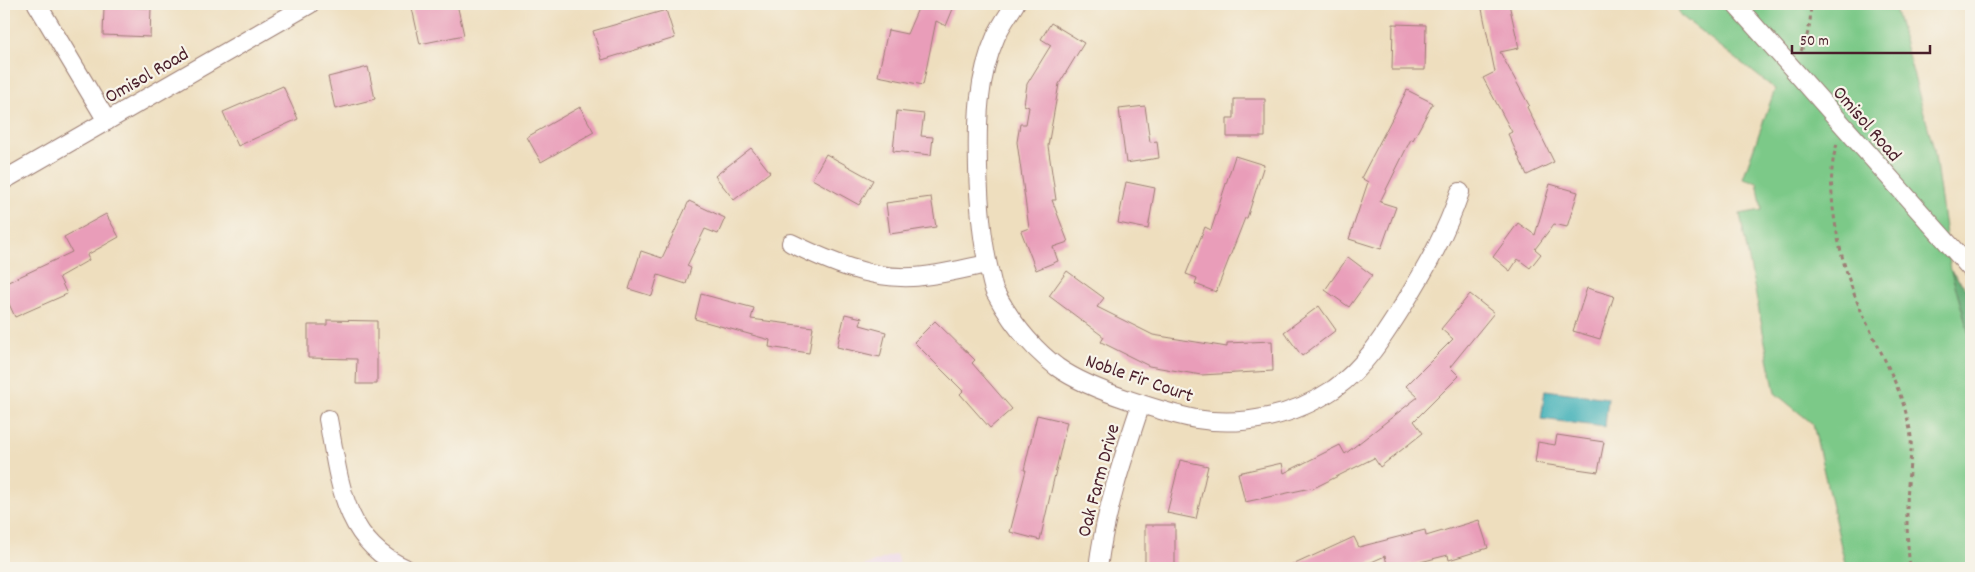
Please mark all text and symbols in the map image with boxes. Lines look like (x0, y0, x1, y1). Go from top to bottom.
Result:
scale bar (1792, 22, 1930, 54)
text: 50 m (1800, 31, 1829, 53)
street label: Omisol Road (100, 41, 195, 112)
street label: Omisol Road (1825, 81, 1907, 169)
street label: Noble Fir Court (1081, 348, 1197, 411)
street label: Oak Farm Drive (1071, 421, 1129, 541)

